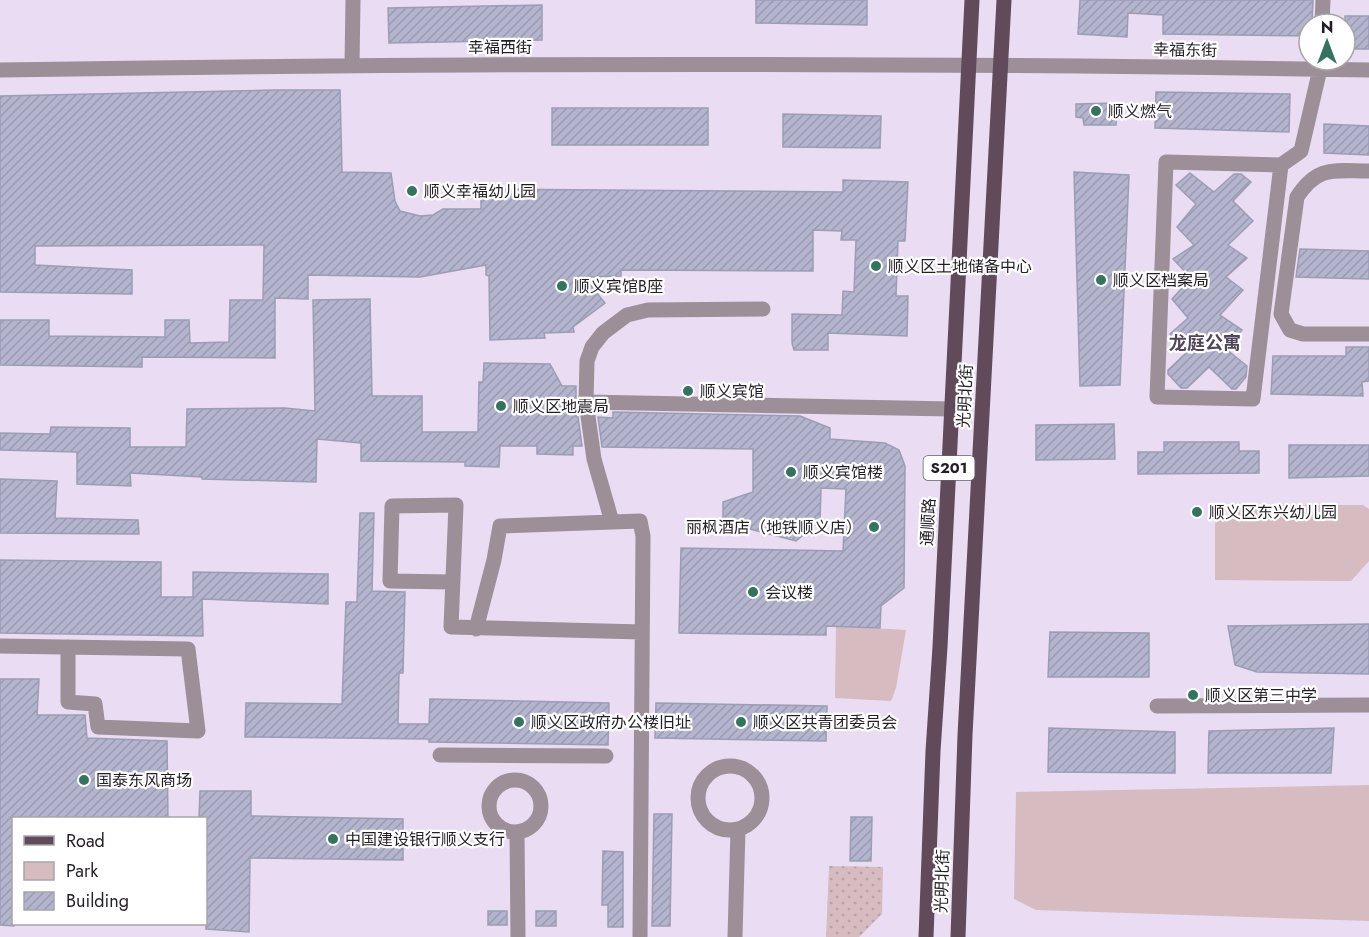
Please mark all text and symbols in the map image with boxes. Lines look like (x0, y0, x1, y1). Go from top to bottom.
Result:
north arrow (1297, 12, 1357, 72)
text: N (1321, 16, 1333, 39)
street label: 幸福西街 (468, 36, 532, 59)
street label: 幸福东街 (1153, 38, 1217, 62)
place label: 顺义燃气 (1108, 100, 1172, 123)
marker: 顺义燃气 (1089, 104, 1103, 118)
place label: 顺义幸福幼儿园 (424, 180, 536, 203)
marker: 顺义幸福幼儿园 (405, 184, 419, 198)
place label: 顺义区土地储备中心 (888, 255, 1032, 278)
marker: 顺义区土地储备中心 (869, 259, 883, 273)
place label: 顺义区档案局 (1113, 269, 1209, 292)
marker: 顺义区档案局 (1094, 273, 1108, 287)
place label: 顺义宾馆B座 (574, 275, 663, 298)
marker: 顺义宾馆B座 (555, 279, 569, 293)
district label: 龙庭公寓 (1169, 330, 1241, 356)
street label: 光明北街 (952, 363, 978, 429)
place label: 顺义宾馆 (700, 380, 764, 403)
marker: 顺义宾馆 (681, 384, 695, 398)
place label: 顺义区地震局 (513, 395, 609, 418)
marker: 顺义区地震局 (494, 399, 508, 413)
road number: S201 (924, 456, 974, 480)
place label: 顺义宾馆楼 (803, 461, 883, 484)
marker: 顺义宾馆楼 (784, 465, 798, 479)
street label: 通顺路 (915, 497, 941, 547)
place label: 顺义区东兴幼儿园 (1209, 501, 1337, 524)
marker: 顺义区东兴幼儿园 (1190, 505, 1204, 519)
place label: 丽枫酒店（地铁顺义店） (686, 516, 862, 539)
marker: 丽枫酒店（地铁顺义店） (867, 520, 881, 534)
place label: 会议楼 (765, 581, 813, 604)
marker: 会议楼 (746, 585, 760, 599)
place label: 顺义区第三中学 (1205, 684, 1317, 707)
marker: 顺义区第三中学 (1186, 688, 1200, 702)
place label: 顺义区政府办公楼旧址 (531, 711, 691, 734)
place label: 顺义区共青团委员会 (753, 711, 897, 734)
marker: 顺义区政府办公楼旧址 (512, 715, 526, 729)
marker: 顺义区共青团委员会 (734, 715, 748, 729)
place label: 国泰东风商场 (96, 769, 192, 792)
marker: 国泰东风商场 (77, 773, 91, 787)
legend (12, 817, 207, 925)
text: Road (66, 828, 105, 854)
place label: 中国建设银行顺义支行 (345, 828, 505, 851)
marker: 中国建设银行顺义支行 (326, 832, 340, 846)
street label: 光明北街 (929, 849, 955, 913)
text: Park (66, 858, 98, 884)
text: Building (66, 888, 129, 914)

